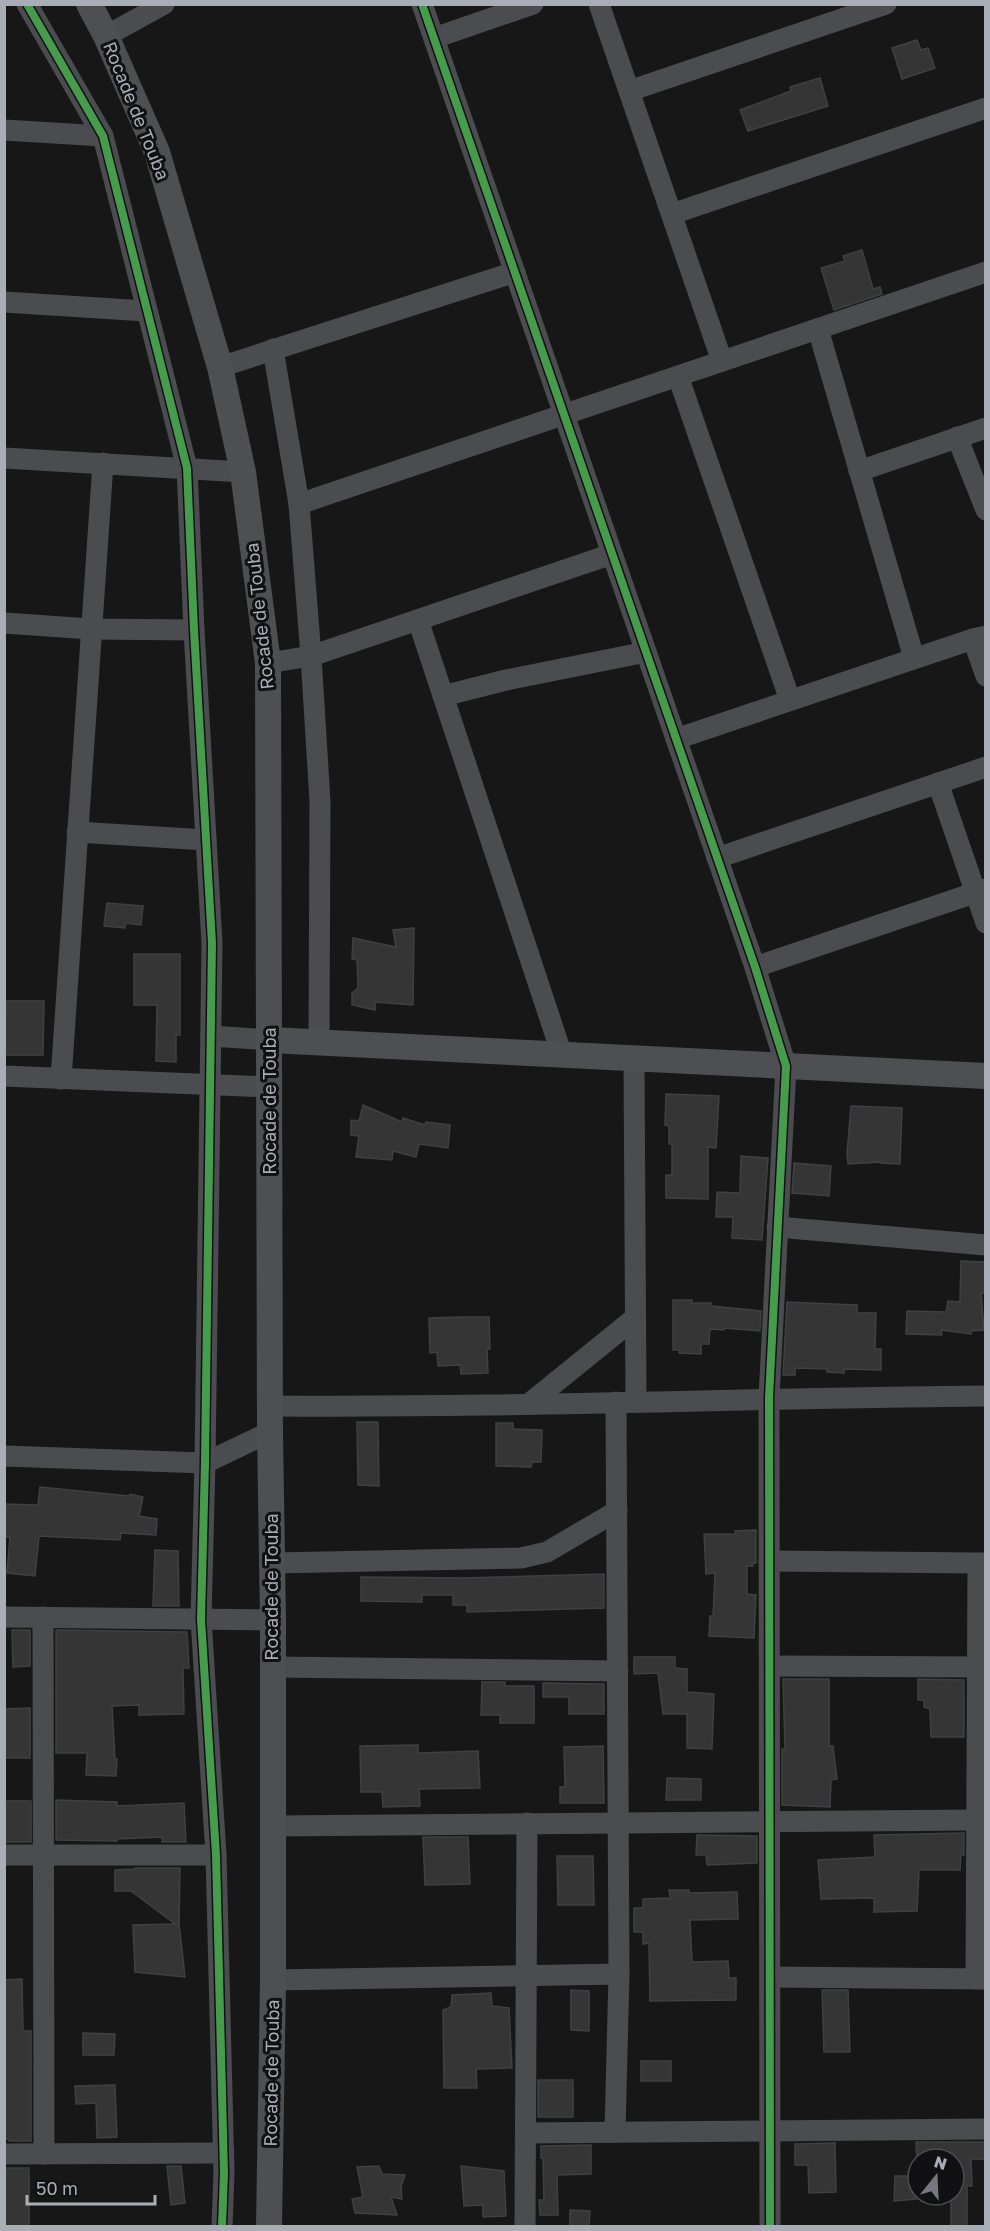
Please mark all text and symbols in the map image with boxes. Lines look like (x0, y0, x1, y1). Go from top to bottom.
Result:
street label: Rocade de Touba (99, 38, 175, 183)
street label: Rocade de Touba (240, 542, 278, 691)
street label: Rocade de Touba (258, 1027, 280, 1175)
street label: Rocade de Touba (260, 1513, 282, 1661)
street label: Rocade de Touba (259, 1999, 283, 2147)
north arrow (906, 2147, 966, 2207)
text: N (932, 2151, 950, 2174)
scale bar (27, 2168, 154, 2206)
text: 50 m (36, 2177, 78, 2199)

